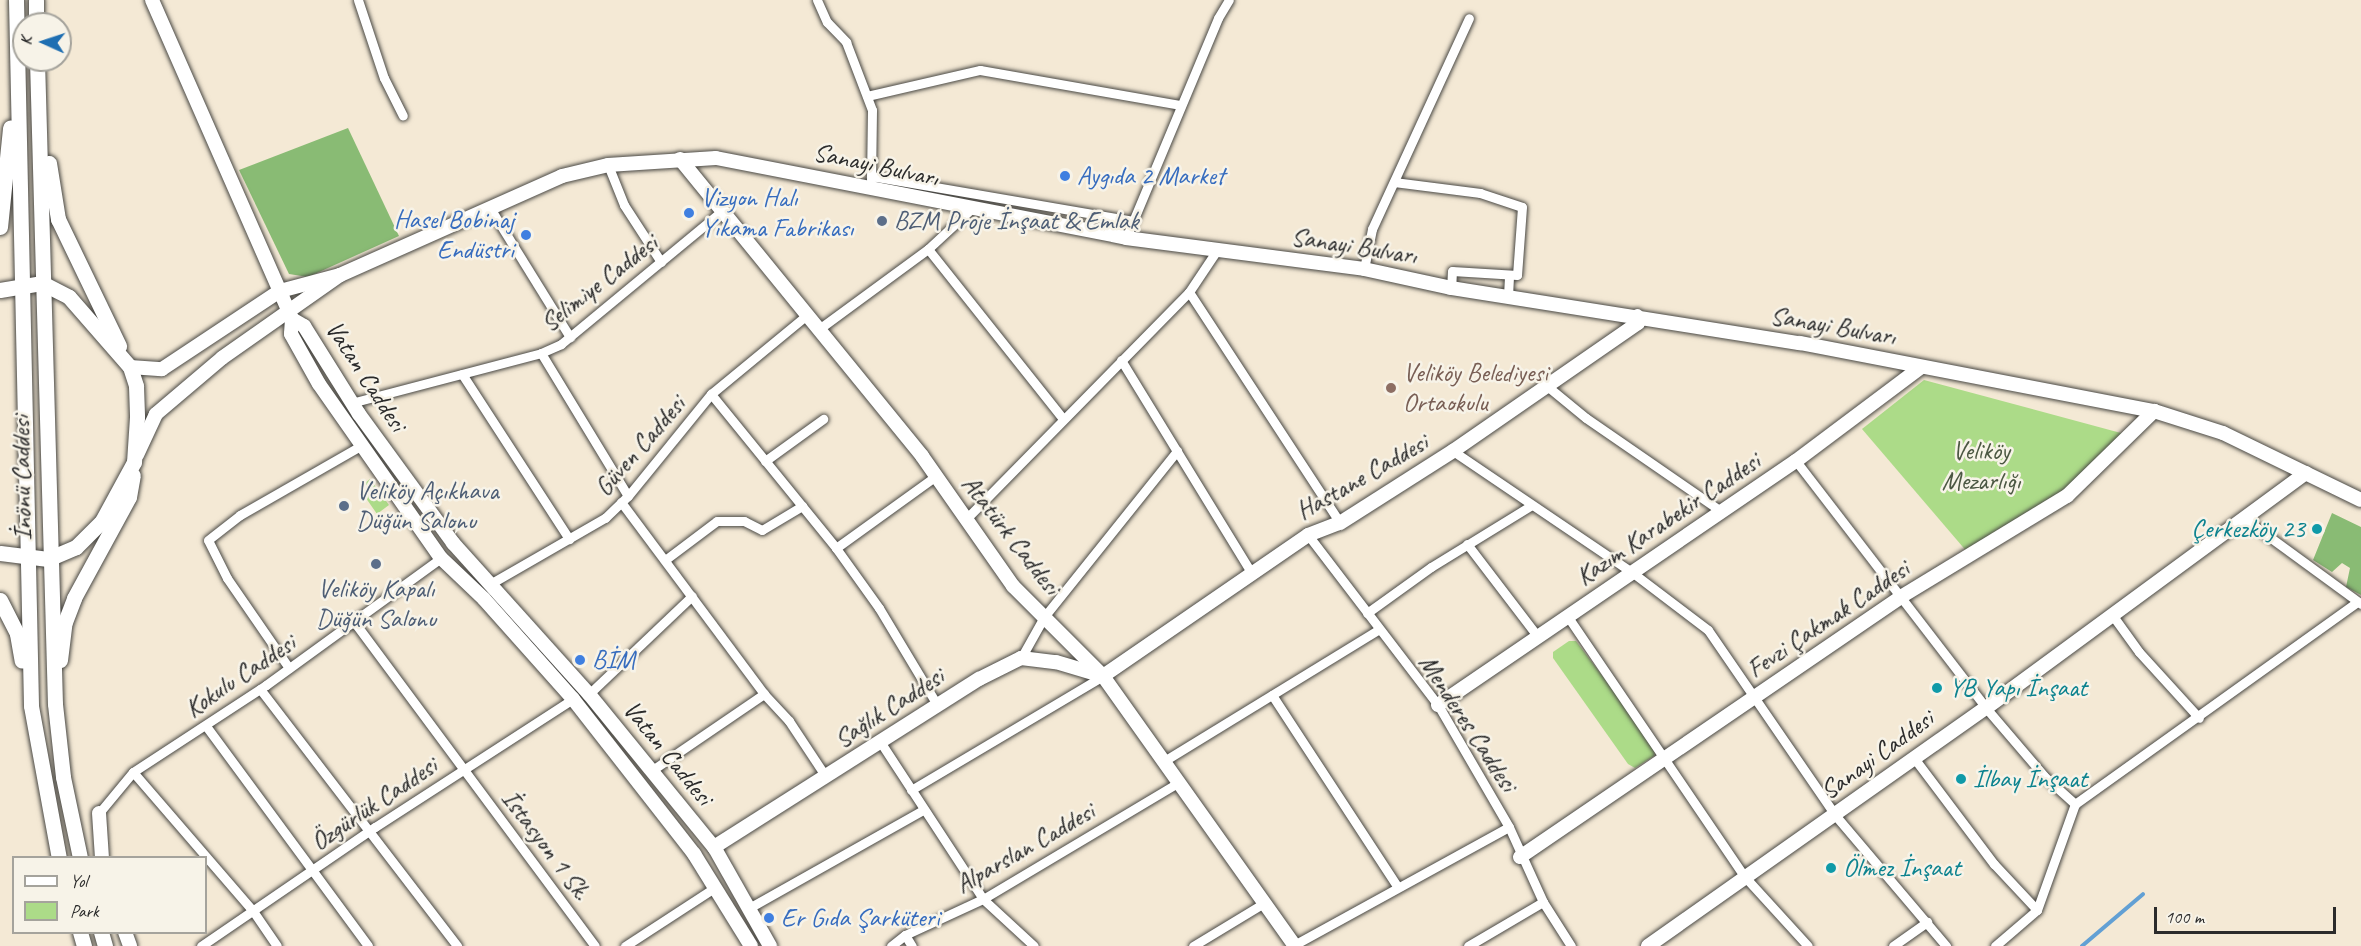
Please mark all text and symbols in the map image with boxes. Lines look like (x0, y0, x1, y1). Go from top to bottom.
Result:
north arrow (12, 12, 72, 72)
text: K (16, 37, 36, 46)
street label: Sanayi Bulvarı (811, 137, 941, 193)
place label: Aygıda 2 Market (1077, 160, 1225, 192)
marker: Aygıda 2 Market (1058, 169, 1072, 183)
place label: Vizyon Halı Yıkama Fabrikası (701, 182, 854, 243)
place label: Hasel Bobinaj Endüstri (393, 204, 514, 266)
place label: BZM Proje İnşaat & Emlak (894, 205, 1138, 237)
marker: Vizyon Halı Yıkama Fabrikası (682, 206, 696, 220)
marker: BZM Proje İnşaat & Emlak (875, 214, 889, 228)
street label: Sanayi Bulvarı (1289, 221, 1419, 271)
street label: Selimiye Caddesi (534, 227, 664, 339)
marker: Hasel Bobinaj Endüstri (519, 228, 533, 242)
street label: Sanayi Bulvarı (1768, 300, 1898, 352)
street label: Vatan Caddesi (319, 315, 413, 437)
place label: Veliköy Belediyesi Ortaokulu (1403, 357, 1548, 418)
marker: Veliköy Belediyesi Ortaokulu (1384, 381, 1398, 395)
street label: Güven Caddesi (588, 389, 692, 503)
street label: İnönü Caddesi (5, 415, 39, 541)
street label: Hastane Caddesi (1291, 427, 1433, 527)
park label: Veliköy Mezarlığı (1942, 435, 2020, 496)
street label: Kazım Karabekir Caddesi (1570, 446, 1766, 592)
street label: Atatürk Caddesi (955, 469, 1067, 601)
place label: Veliköy Açıkhava Düğün Salonu (356, 475, 499, 536)
marker: Veliköy Açıkhava Düğün Salonu (337, 499, 351, 513)
place label: Çerkezköy 23 (2191, 513, 2305, 545)
marker: Çerkezköy 23 (2310, 522, 2324, 536)
street label: Fevzi Çakmak Caddesi (1741, 553, 1915, 685)
marker: Veliköy Kapalı Düğün Salonu (369, 557, 383, 571)
place label: Veliköy Kapalı Düğün Salonu (316, 573, 436, 634)
street label: Kokulu Caddesi (179, 628, 301, 724)
place label: BİM (592, 644, 635, 676)
street label: Menderes Caddesi (1412, 649, 1524, 797)
marker: BİM (573, 653, 587, 667)
street label: Sağlık Caddesi (828, 661, 950, 755)
place label: YB Yapı İnşaat (1949, 672, 2087, 704)
marker: YB Yapı İnşaat (1930, 681, 1944, 695)
street label: Vatan Caddesi (616, 694, 720, 812)
street label: Sanayi Caddesi (1814, 704, 1940, 806)
street label: Özgürlük Caddesi (305, 750, 443, 858)
place label: İlbay İnşaat (1973, 763, 2087, 795)
marker: İlbay İnşaat (1954, 772, 1968, 786)
street label: İstasyon 1 Sk. (495, 784, 597, 906)
street label: Alparslan Caddesi (950, 796, 1100, 900)
place label: Ölmez İnşaat (1843, 852, 1960, 884)
legend (12, 856, 207, 934)
marker: Ölmez İnşaat (1824, 861, 1838, 875)
text: Yol (70, 870, 87, 892)
scale bar (2157, 895, 2338, 933)
text: Park (70, 900, 99, 922)
place label: Er Gıda Şarküteri (781, 902, 940, 934)
text: 100 m (2165, 906, 2204, 928)
marker: Er Gıda Şarküteri (762, 911, 776, 925)

